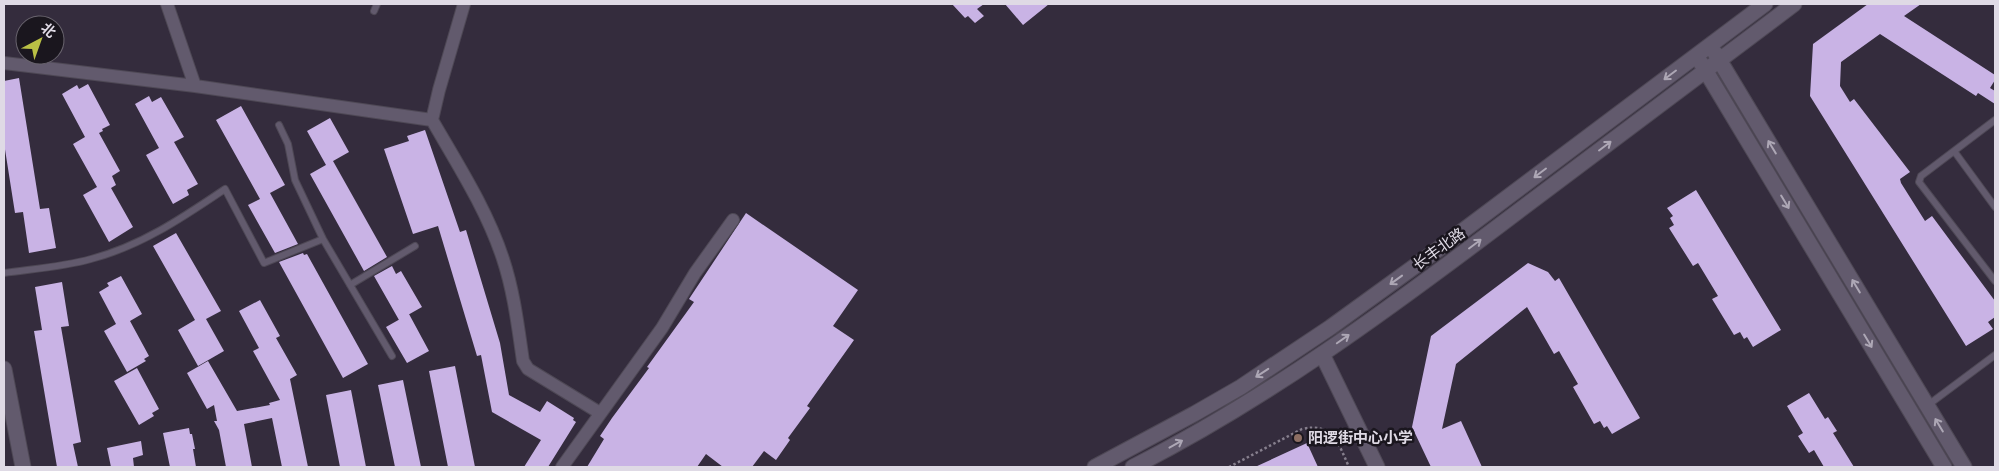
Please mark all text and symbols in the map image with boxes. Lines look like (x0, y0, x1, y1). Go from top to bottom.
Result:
north arrow (15, 15, 65, 65)
text: 北 (38, 20, 59, 41)
one-way arrow (1663, 70, 1677, 80)
one-way arrow (1766, 140, 1776, 154)
one-way arrow (1598, 141, 1612, 151)
one-way arrow (1533, 168, 1547, 178)
one-way arrow (1780, 194, 1790, 208)
street label: 长丰北路 (1409, 224, 1469, 274)
one-way arrow (1468, 239, 1482, 249)
one-way arrow (1389, 275, 1403, 285)
one-way arrow (1850, 280, 1860, 294)
one-way arrow (1336, 334, 1350, 344)
one-way arrow (1864, 334, 1874, 348)
one-way arrow (1255, 368, 1269, 378)
one-way arrow (1934, 419, 1944, 433)
place label: 阳逻街中心小学 (1308, 429, 1413, 447)
marker: 阳逻街中心小学 (1292, 432, 1304, 444)
one-way arrow (1169, 439, 1184, 449)

